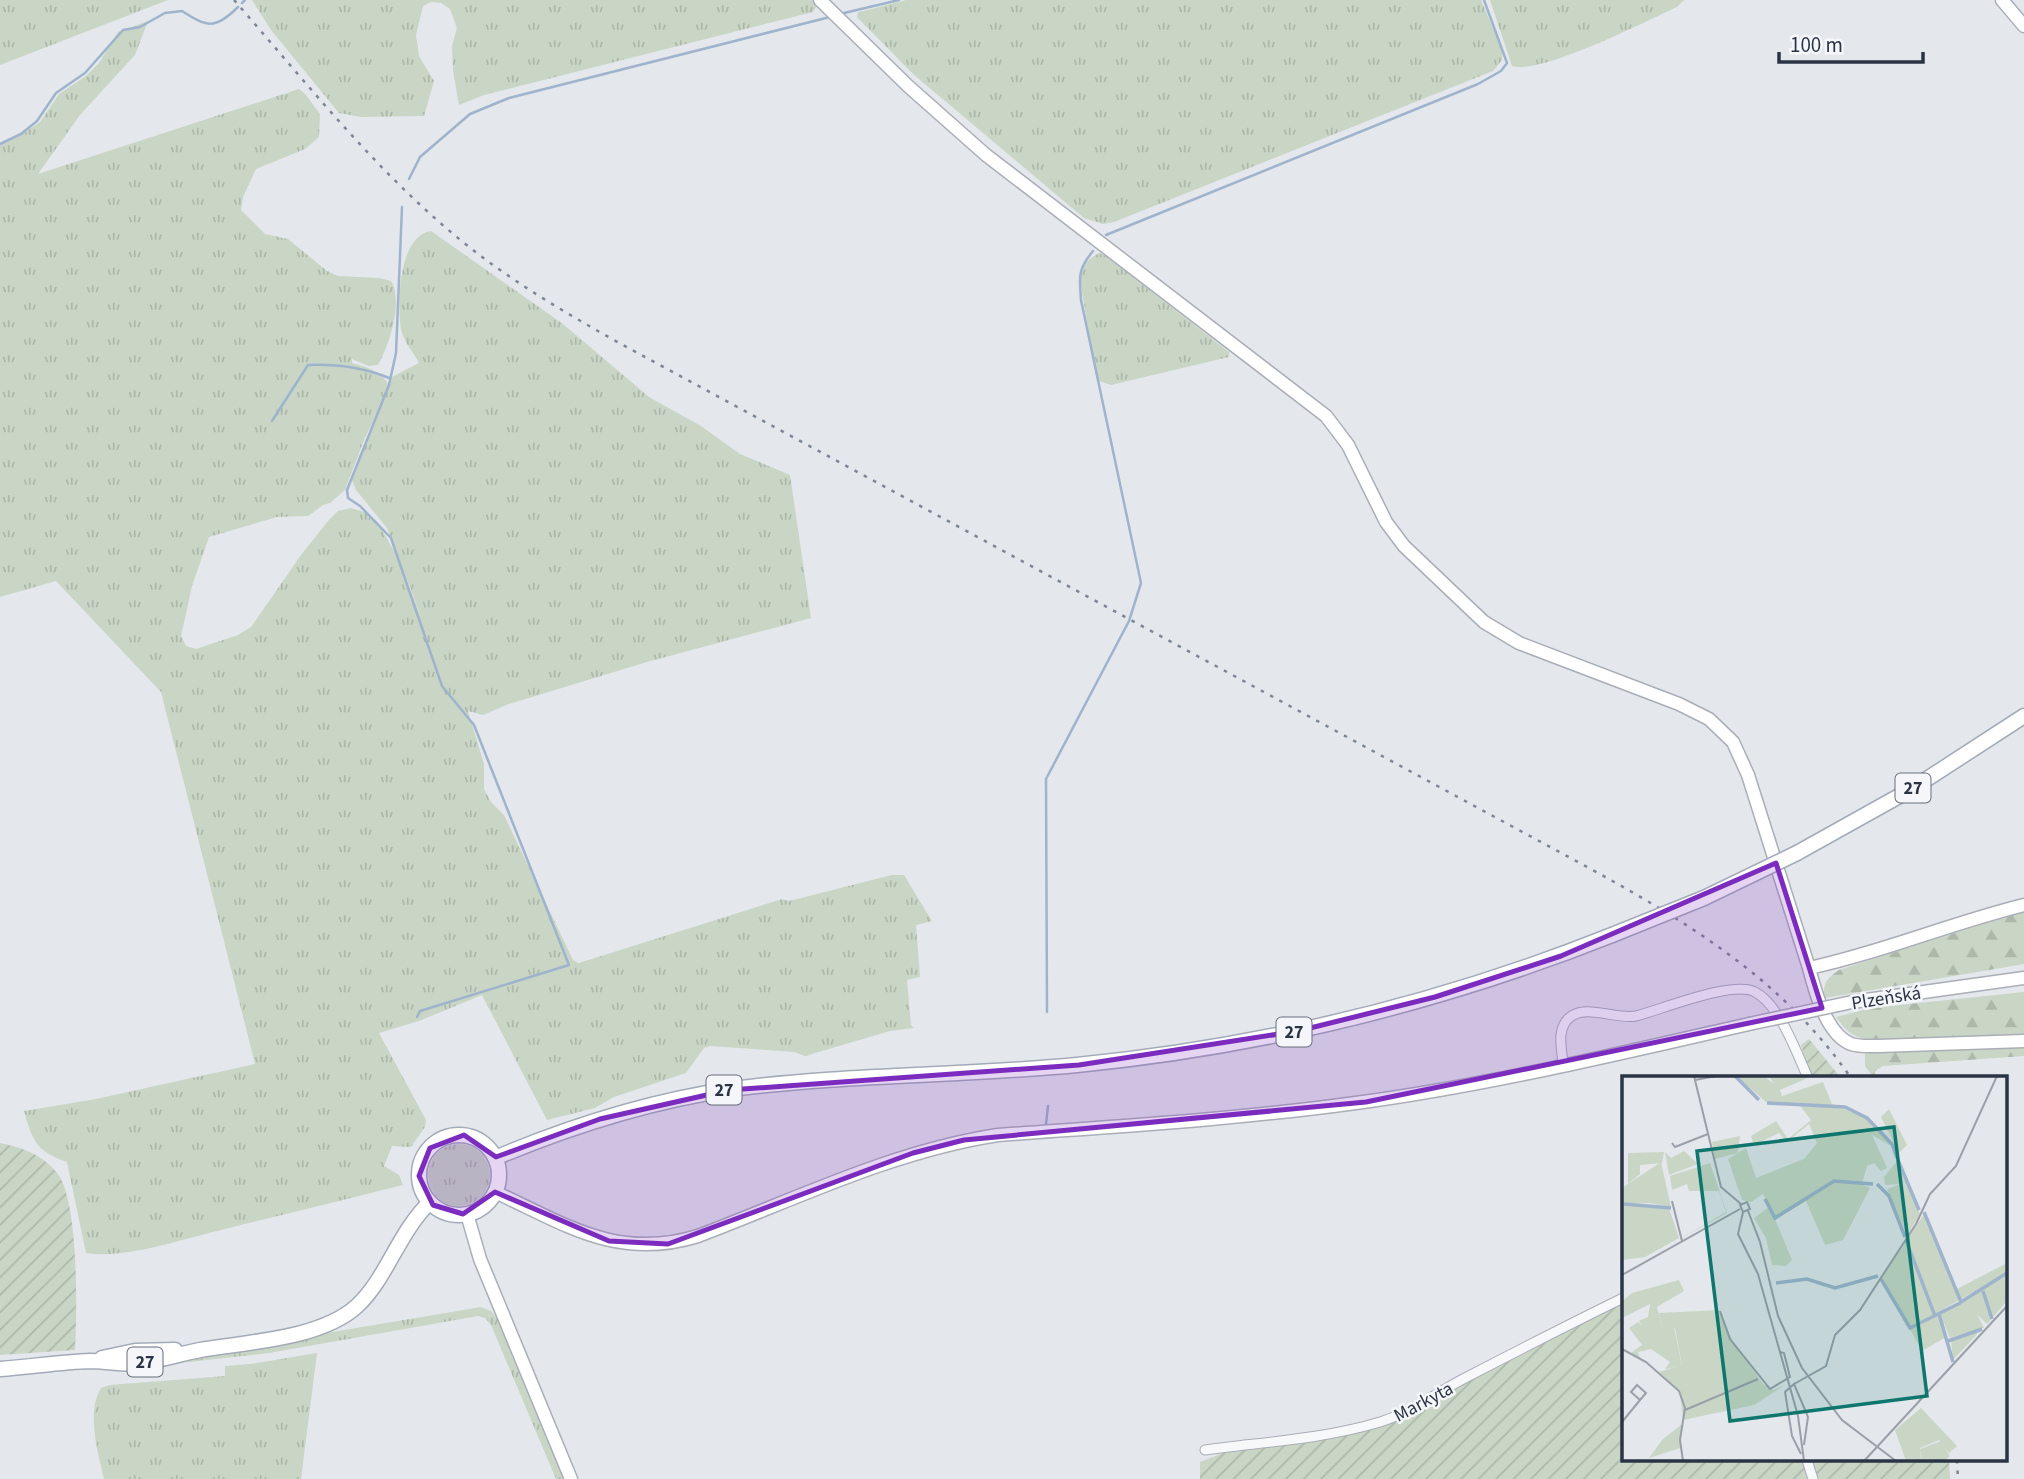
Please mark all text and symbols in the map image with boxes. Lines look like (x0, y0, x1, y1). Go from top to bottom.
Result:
scale bar (1779, 21, 1923, 65)
text: 100 m (1790, 30, 1843, 60)
road number: 27 (1896, 774, 1930, 802)
street label: Plzeňská (1850, 980, 1923, 1017)
road number: 27 (1276, 1017, 1312, 1046)
road number: 27 (706, 1076, 742, 1105)
inset map (1622, 1076, 2007, 1462)
road number: 27 (128, 1348, 162, 1377)
street label: Markyta (1389, 1375, 1458, 1429)

